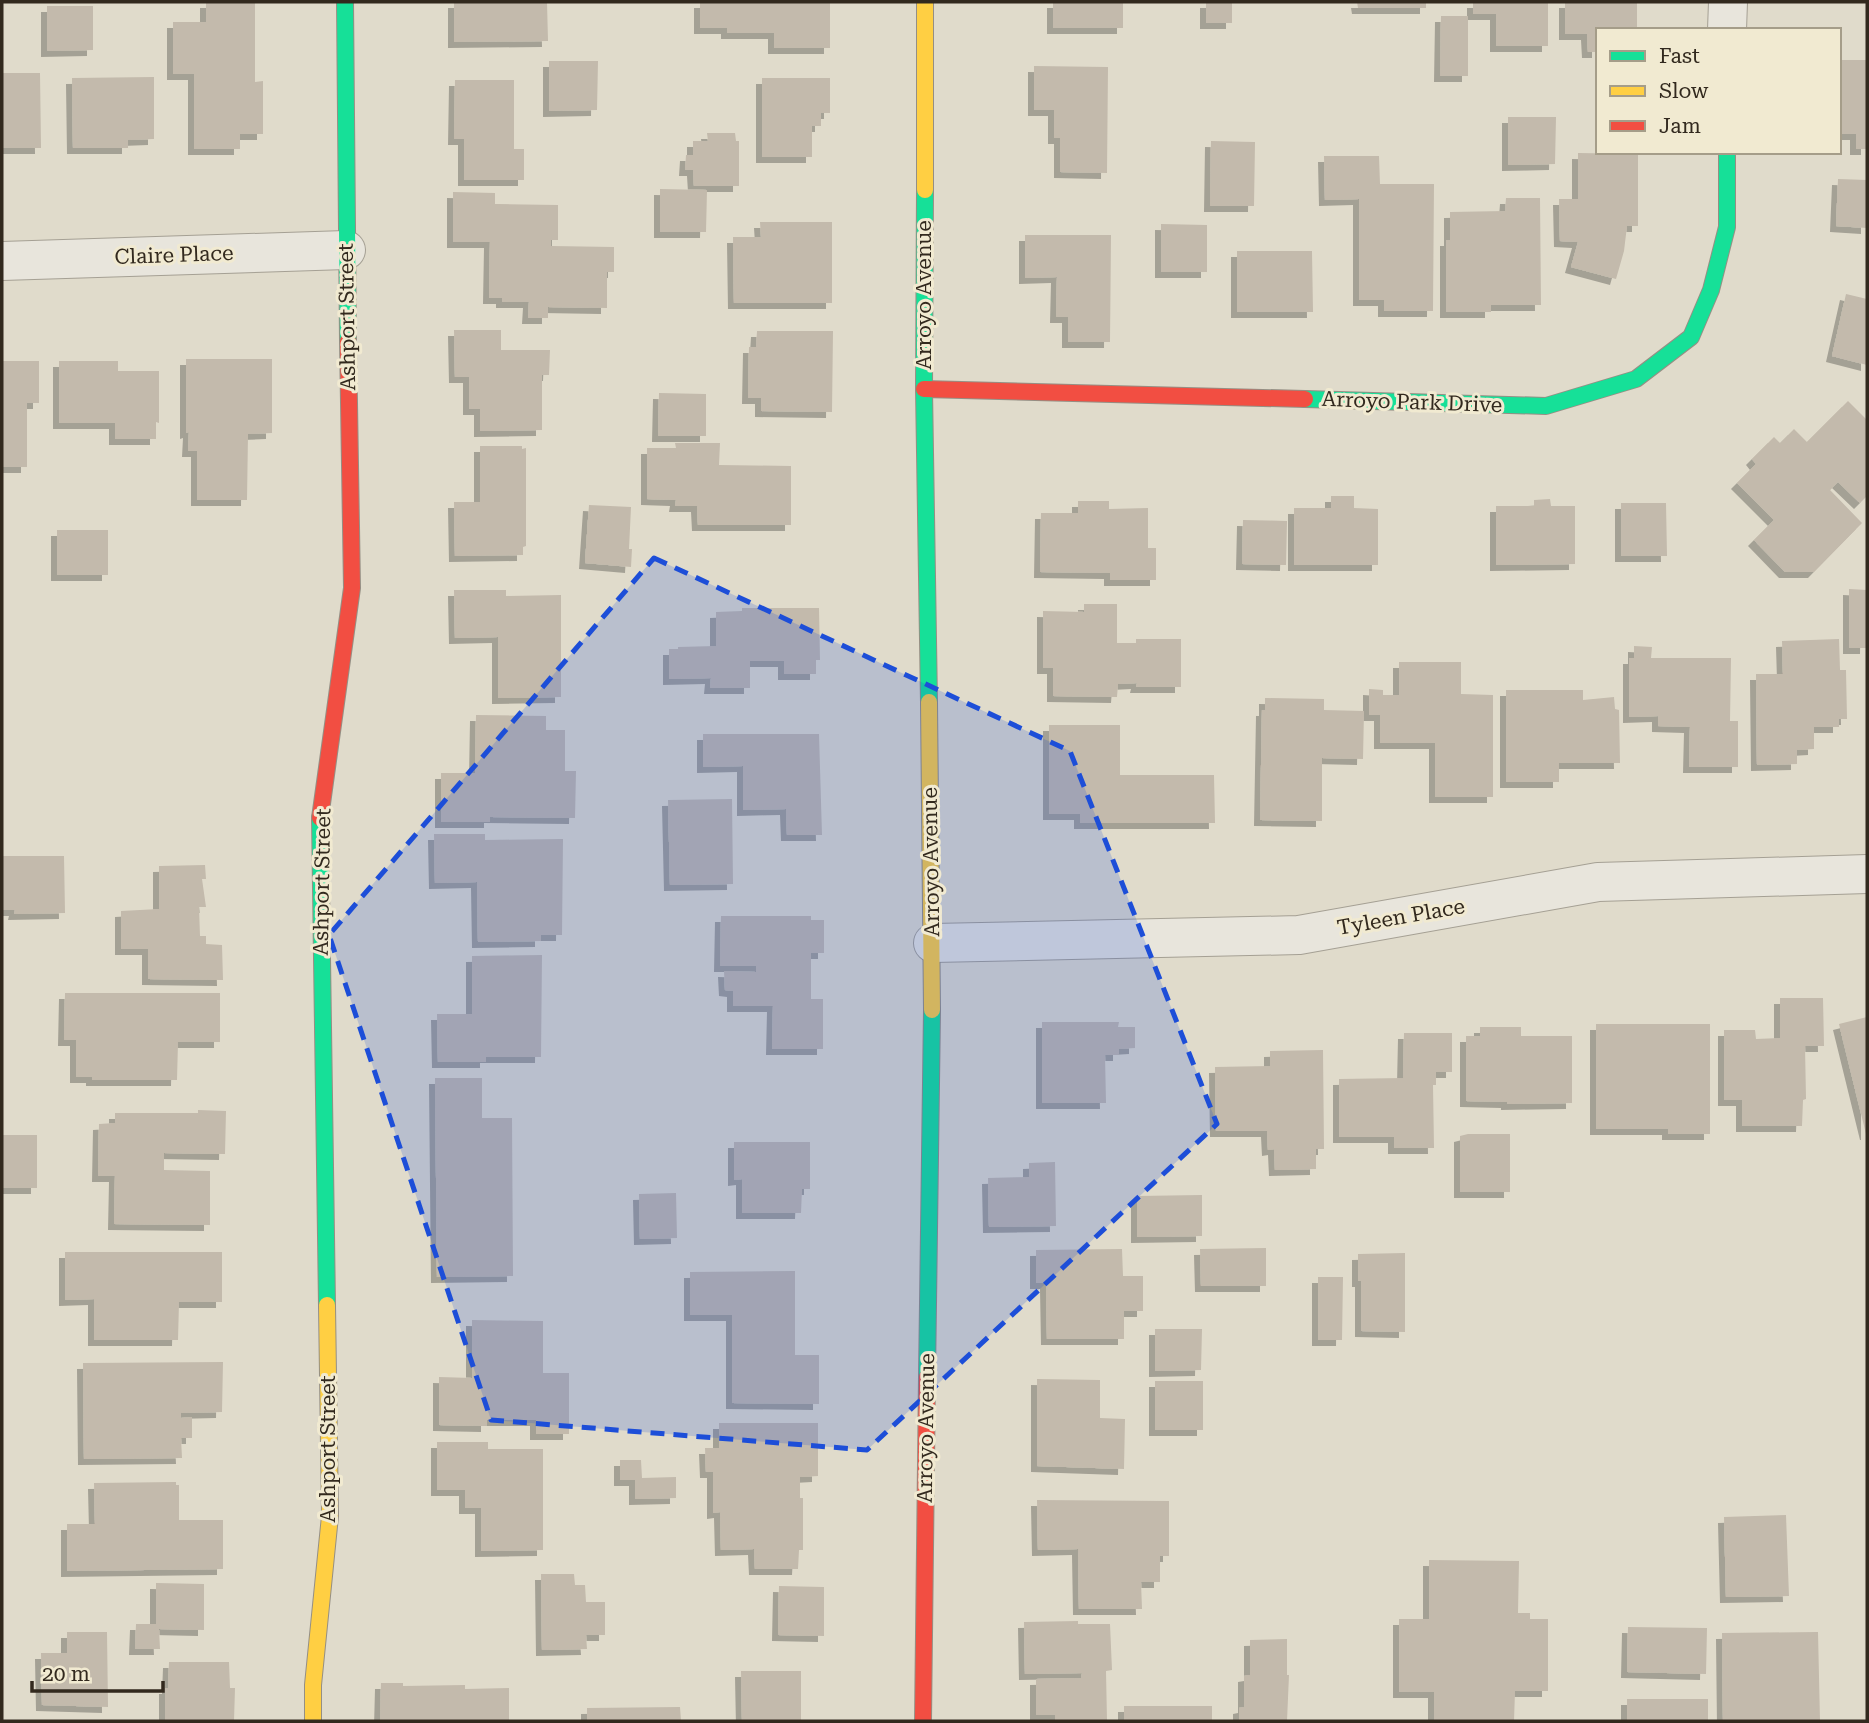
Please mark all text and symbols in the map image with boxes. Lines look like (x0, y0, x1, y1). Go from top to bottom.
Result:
legend (1596, 28, 1841, 154)
text: Fast (1659, 44, 1700, 68)
text: Slow (1659, 79, 1709, 103)
text: Jam (1659, 114, 1701, 138)
street label: Arroyo Avenue (912, 220, 936, 370)
street label: Claire Place (114, 241, 234, 269)
street label: Ashport Street (334, 243, 360, 391)
street label: Arroyo Park Drive (1321, 387, 1503, 417)
street label: Arroyo Avenue (918, 787, 944, 937)
street label: Ashport Street (309, 808, 335, 956)
street label: Tyleen Place (1335, 894, 1467, 940)
street label: Arroyo Avenue (913, 1353, 939, 1503)
street label: Ashport Street (316, 1375, 340, 1523)
scale bar (32, 1650, 163, 1694)
text: 20 m (42, 1662, 90, 1686)

